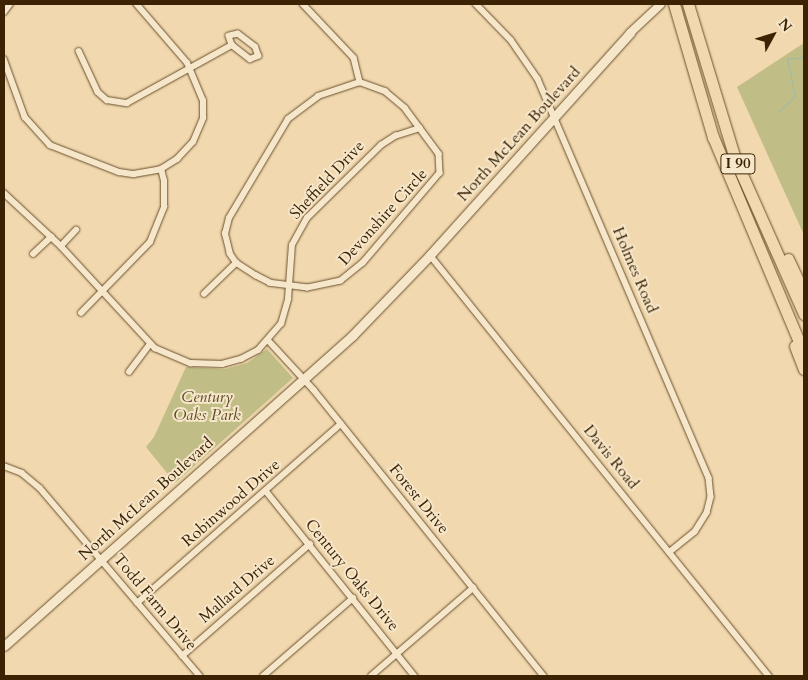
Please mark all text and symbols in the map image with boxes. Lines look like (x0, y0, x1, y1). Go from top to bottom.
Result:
north arrow (748, 10, 798, 60)
text: N (774, 15, 796, 36)
street label: North McLean Boulevard (453, 63, 585, 205)
street label: Sheffield Drive (286, 137, 368, 223)
road number: I 90 (719, 152, 757, 176)
street label: Devonshire Circle (335, 165, 431, 269)
street label: Holmes Road (608, 224, 662, 316)
park label: Century Oaks Park (173, 387, 241, 425)
street label: Davis Road (579, 421, 643, 493)
street label: North McLean Boulevard (75, 433, 217, 565)
street label: Robinwood Drive (178, 455, 284, 551)
street label: Forest Drive (385, 460, 453, 538)
street label: Century Oaks Drive (301, 515, 403, 635)
street label: Todd Farm Drive (109, 550, 201, 654)
street label: Mallard Drive (195, 551, 279, 627)

